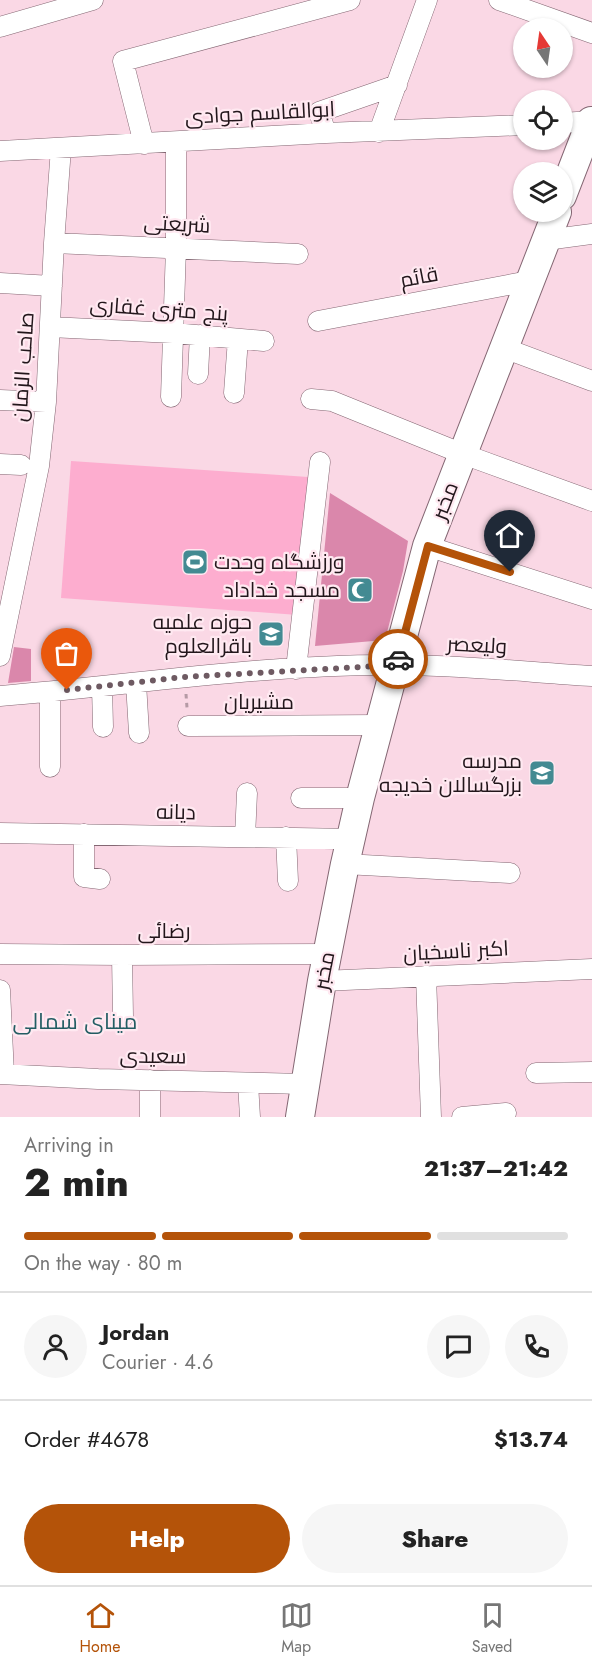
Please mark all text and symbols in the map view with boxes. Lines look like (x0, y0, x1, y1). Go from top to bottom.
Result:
north arrow (513, 18, 573, 78)
map controls (513, 18, 573, 222)
button: locate (513, 90, 573, 150)
street label: ابوالقاسم جوادی (184, 94, 336, 132)
button: layers (513, 162, 573, 222)
street label: شریعتی (143, 207, 211, 241)
street label: قائم (397, 259, 441, 295)
street label: پنج متری غفاری (89, 289, 230, 329)
street label: صاحب الزمان (4, 311, 42, 423)
street label: مخبر (424, 478, 466, 525)
pin (484, 510, 535, 572)
icon: home (493, 519, 526, 552)
sports icon: ورزشگاه وحدت (180, 547, 210, 577)
place label: ورزشگاه وحدت (214, 547, 344, 577)
place label: مسجد خداداد (224, 575, 340, 605)
mosque icon: مسجد خداداد (345, 575, 375, 605)
place label: حوزه علمیه باقرالعلوم (153, 607, 252, 661)
school or university icon: حوزه علمیه باقرالعلوم (256, 619, 286, 649)
pin (41, 628, 92, 690)
street label: ولیعصر (445, 628, 508, 662)
courier (368, 629, 428, 689)
icon: bag (50, 637, 83, 670)
icon: car (382, 643, 415, 676)
street label: مشیریان (224, 687, 294, 717)
place label: مدرسه بزرگسالان خدیجه (379, 746, 522, 800)
school or university icon: مدرسه بزرگسالان خدیجه (527, 758, 557, 788)
street label: دیانه (156, 797, 196, 827)
street label: رضائی (137, 916, 191, 946)
street label: اکبر ناسخیان (402, 933, 510, 969)
street label: مخبر (305, 949, 342, 994)
district label: مینای شمالی (13, 1005, 137, 1037)
street label: سعیدی (119, 1040, 187, 1072)
text: Arriving in (24, 1131, 114, 1160)
text: 21:37–21:42 (424, 1152, 568, 1184)
text: 2 min (24, 1154, 129, 1211)
text: On the way · 80 m (24, 1249, 182, 1278)
button: person (24, 1315, 87, 1378)
button: chat (427, 1315, 490, 1378)
button: phone (505, 1315, 568, 1378)
text: Jordan (102, 1316, 169, 1348)
text: Courier · 4.6 (102, 1348, 214, 1377)
text: Order #4678 (24, 1423, 149, 1455)
text: $13.74 (494, 1423, 568, 1455)
button: Help (24, 1504, 290, 1573)
button: Share (302, 1504, 568, 1573)
tab: Home (80, 1599, 120, 1658)
tab: Map (280, 1599, 313, 1658)
tab: Saved (472, 1599, 512, 1658)

